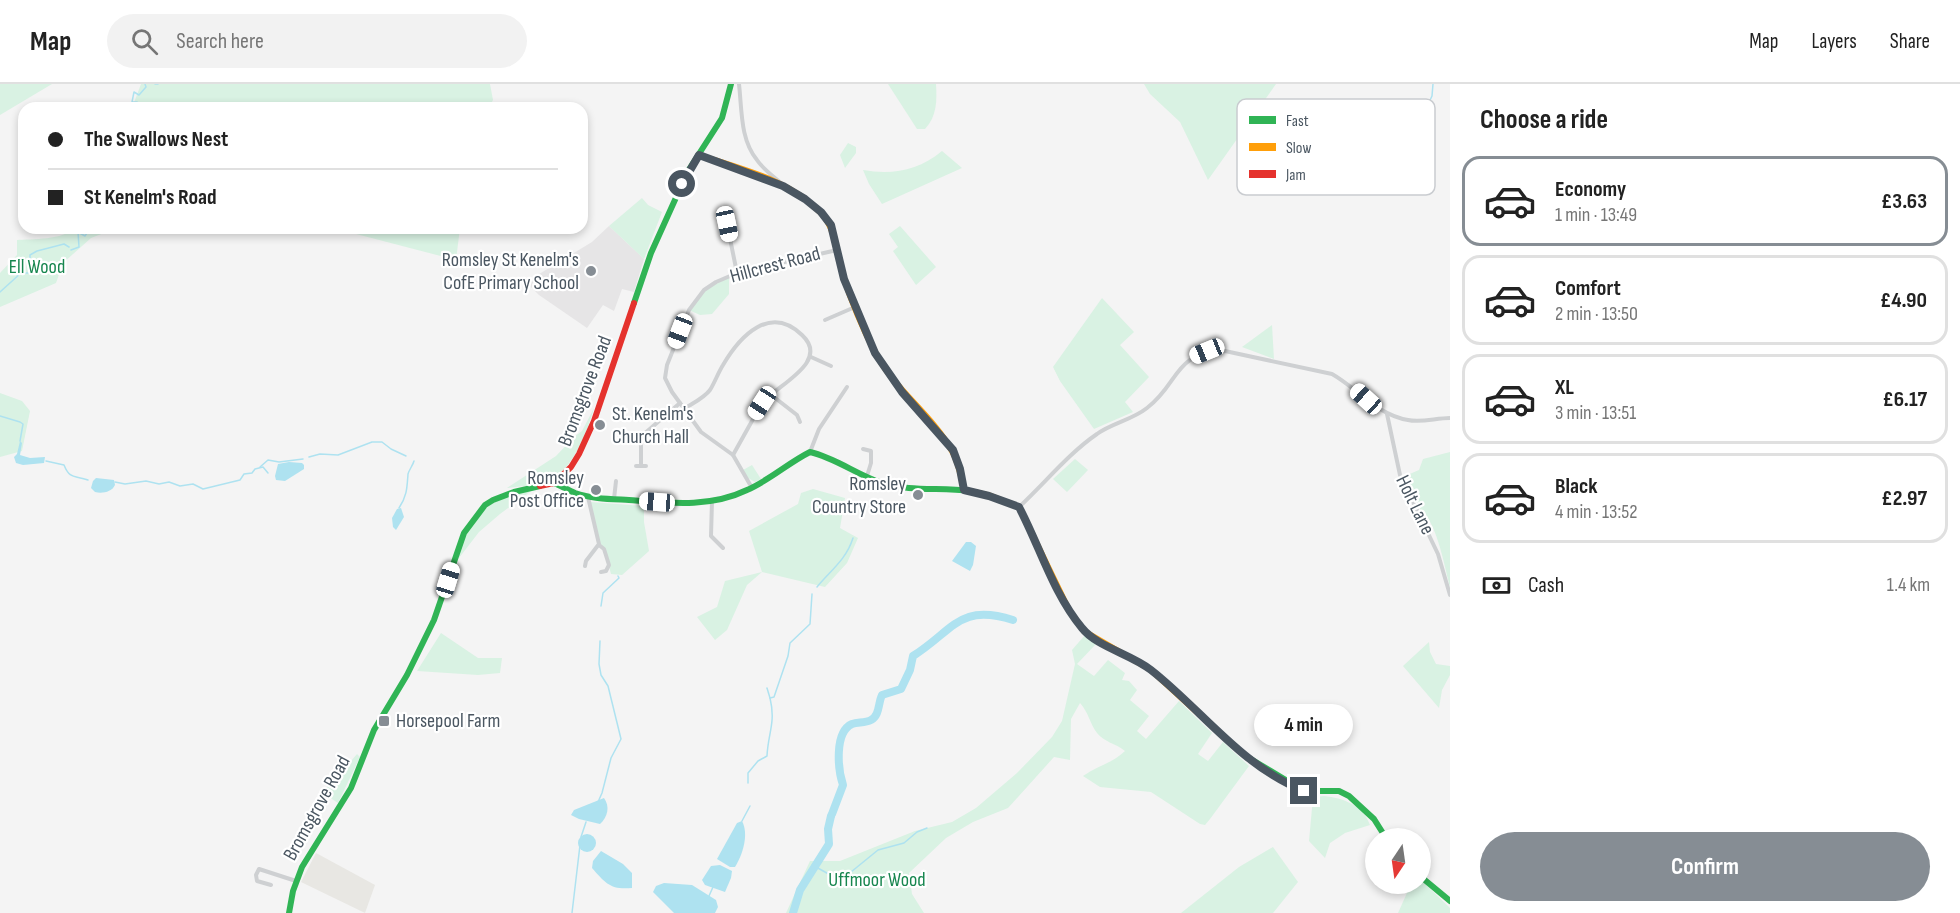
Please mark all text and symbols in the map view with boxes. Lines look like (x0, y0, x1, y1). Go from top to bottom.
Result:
search box (107, 14, 527, 68)
text: Map (30, 25, 71, 58)
icon: search (128, 25, 161, 58)
text: Search here (176, 28, 264, 55)
text: Map (1749, 29, 1778, 54)
text: Layers (1811, 29, 1857, 54)
text: Share (1890, 29, 1930, 54)
legend (1237, 99, 1435, 195)
text: Choose a ride (1480, 104, 1608, 136)
text: Fast (1286, 112, 1309, 131)
text: The Swallows Nest (84, 126, 228, 153)
text: Slow (1286, 139, 1311, 158)
text: Jam (1285, 166, 1306, 185)
route start (668, 170, 695, 197)
icon: car (1483, 174, 1537, 228)
text: Economy (1555, 176, 1626, 203)
text: St Kenelm's Road (84, 184, 217, 211)
text: £3.63 (1881, 188, 1927, 215)
text: 1 min · 13:49 (1555, 203, 1637, 227)
car (714, 205, 740, 243)
street label: Hillcrest Road (727, 241, 823, 289)
place label: Romsley St Kenelm's CofE Primary School (442, 248, 579, 295)
park label: Ell Wood (9, 255, 65, 279)
marker: Romsley St Kenelm's CofE Primary School (584, 264, 598, 278)
icon: car (1483, 273, 1537, 327)
text: Comfort (1555, 275, 1621, 302)
text: £4.90 (1880, 287, 1927, 314)
text: 2 min · 13:50 (1555, 302, 1638, 326)
car (665, 311, 695, 351)
street label: Bromsgrove Road (553, 332, 617, 450)
car (1187, 336, 1227, 366)
icon: car (1483, 372, 1537, 426)
text: XL (1555, 374, 1574, 401)
car (1347, 380, 1385, 418)
car (745, 383, 779, 423)
text: £6.17 (1882, 386, 1927, 413)
text: 3 min · 13:51 (1555, 401, 1636, 425)
place label: St. Kenelm's Church Hall (612, 402, 693, 449)
marker: St. Kenelm's Church Hall (593, 418, 607, 432)
place label: Romsley Post Office (510, 466, 584, 513)
street label: Holt Lane (1390, 471, 1440, 539)
icon: car (1483, 471, 1537, 525)
place label: Romsley Country Store (812, 472, 906, 519)
text: Black (1555, 473, 1597, 500)
marker: Romsley Post Office (589, 483, 603, 497)
text: £2.97 (1881, 485, 1927, 512)
marker: Romsley Country Store (911, 488, 925, 502)
car (638, 492, 676, 512)
text: 4 min · 13:52 (1555, 500, 1637, 524)
car (434, 560, 462, 600)
icon: cash (1480, 569, 1513, 602)
text: Cash (1528, 572, 1564, 599)
text: 1.4 km (1887, 573, 1930, 597)
callout: 4 min (1254, 704, 1354, 746)
place label: Horsepool Farm (396, 709, 500, 733)
text: 4 min (1284, 713, 1323, 737)
marker: Horsepool Farm (377, 714, 391, 728)
street label: Bromsgrove Road (278, 751, 356, 865)
route end (1290, 777, 1317, 804)
north arrow (1365, 828, 1431, 894)
map controls (1365, 828, 1431, 894)
button: Confirm (1480, 832, 1930, 901)
park label: Uffmoor Wood (828, 868, 926, 892)

